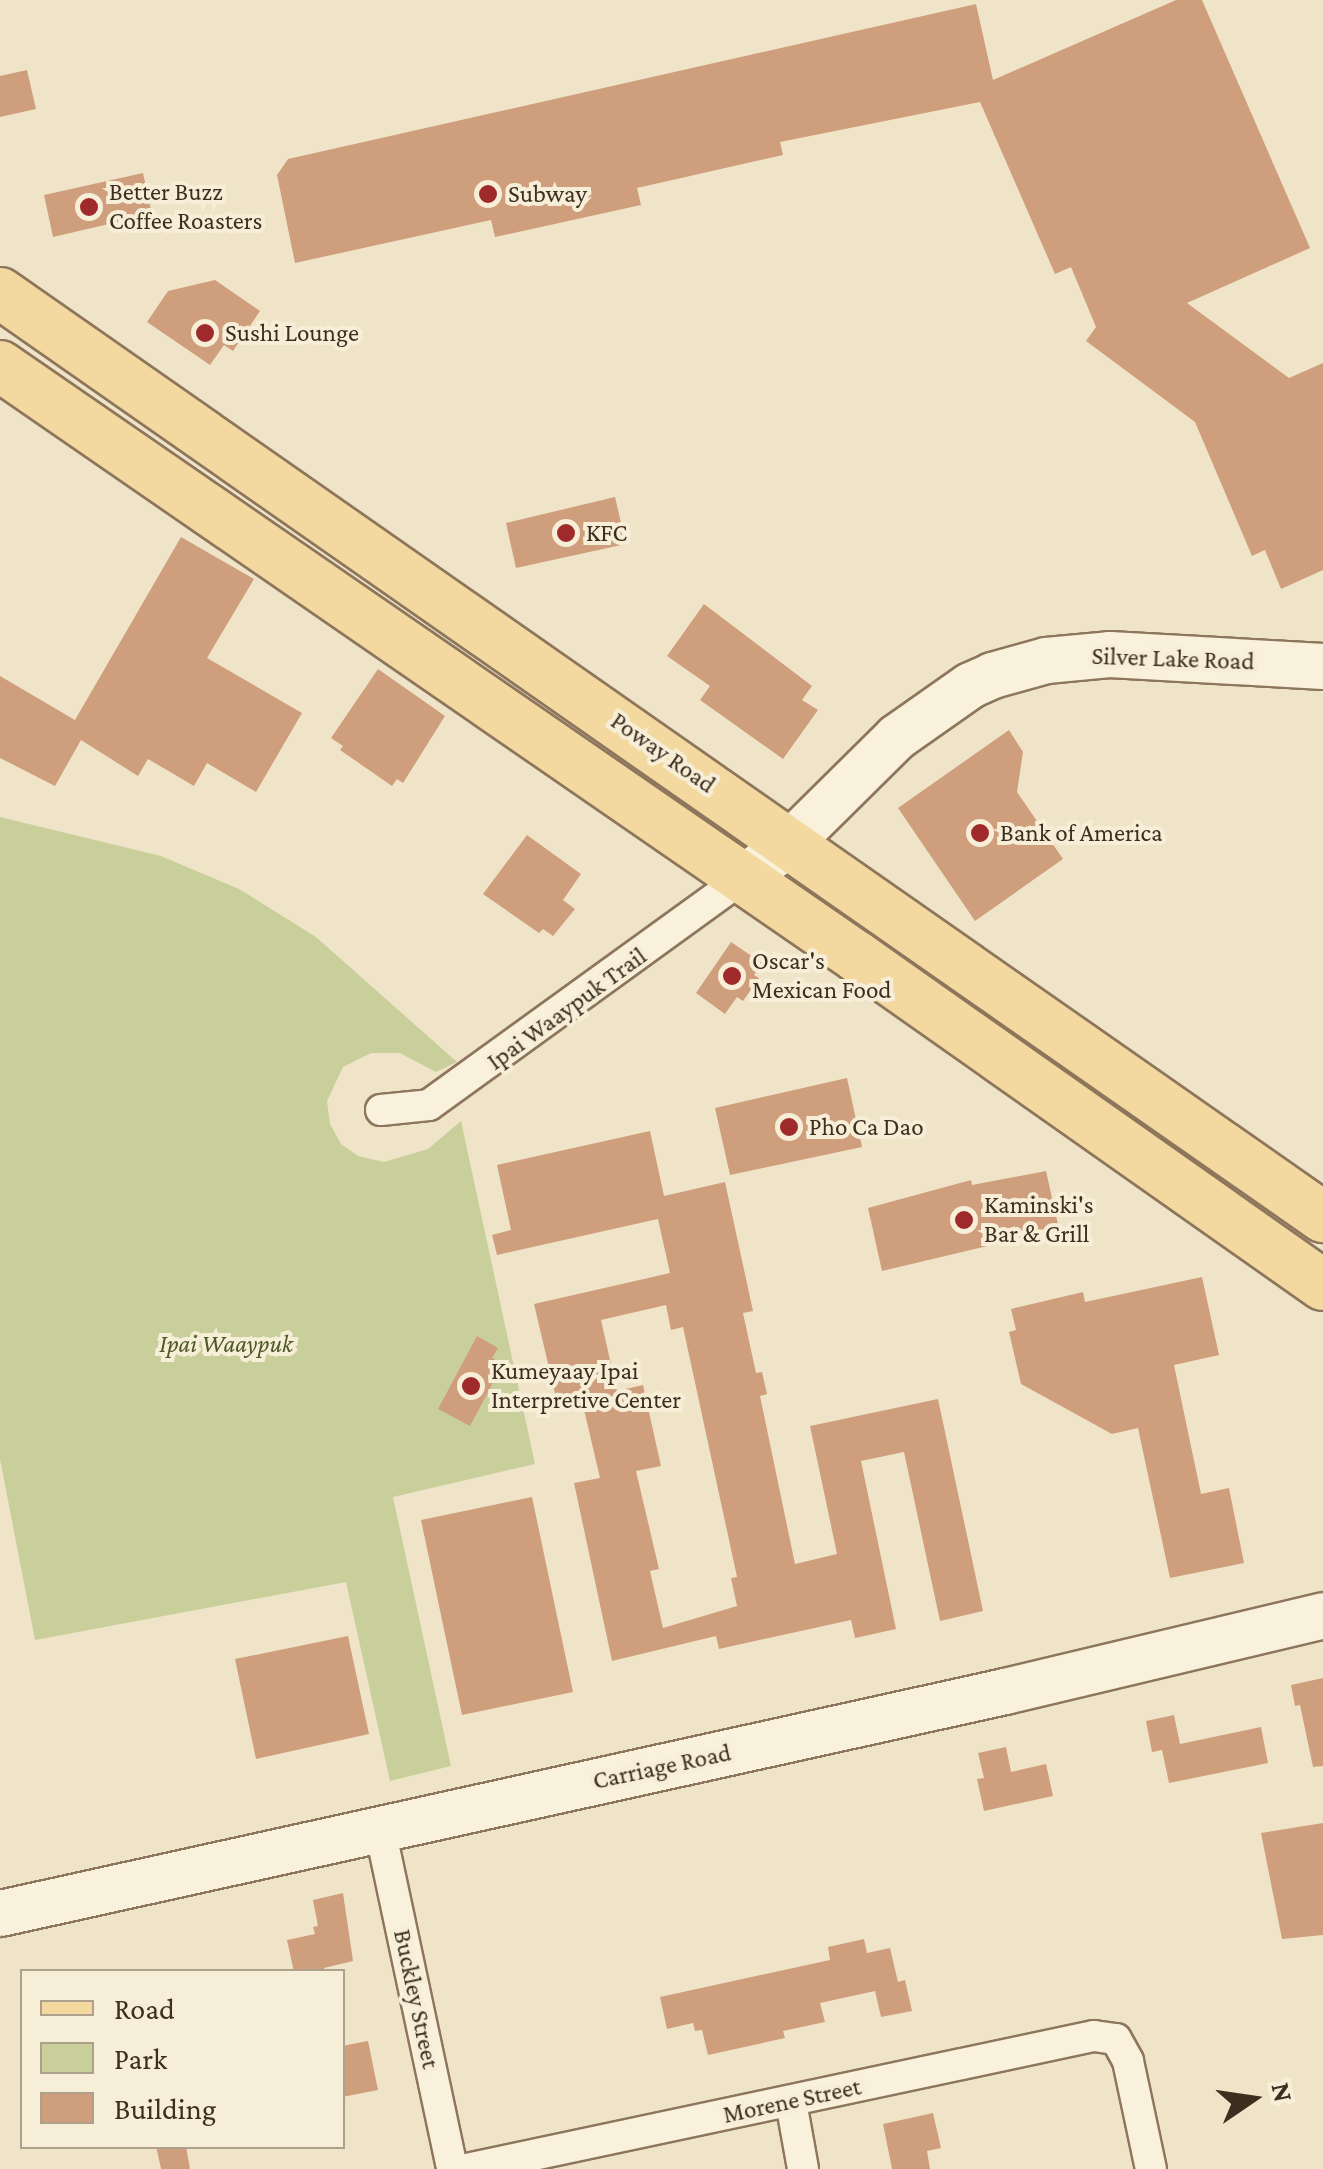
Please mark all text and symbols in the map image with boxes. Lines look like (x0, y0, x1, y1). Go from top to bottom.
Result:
place label: Better Buzz Coffee Roasters (109, 178, 262, 237)
place label: Subway (508, 179, 587, 209)
marker: Subway (477, 183, 499, 205)
marker: Better Buzz Coffee Roasters (78, 196, 100, 218)
place label: Sushi Lounge (225, 318, 359, 348)
marker: Sushi Lounge (194, 322, 216, 344)
place label: KFC (586, 518, 627, 548)
marker: KFC (555, 522, 577, 544)
street label: Silver Lake Road (1091, 641, 1255, 677)
street label: Poway Road (605, 706, 721, 800)
place label: Bank of America (1000, 818, 1162, 848)
marker: Bank of America (969, 822, 991, 844)
street label: Ipai Waaypuk Trail (481, 941, 653, 1077)
place label: Oscar's Mexican Food (752, 947, 892, 1006)
marker: Oscar's Mexican Food (721, 965, 743, 987)
place label: Pho Ca Dao (809, 1112, 924, 1142)
marker: Pho Ca Dao (778, 1116, 800, 1138)
place label: Kaminski's Bar & Grill (984, 1191, 1094, 1250)
marker: Kaminski's Bar & Grill (953, 1209, 975, 1231)
park label: Ipai Waaypuk (159, 1329, 293, 1359)
place label: Kumeyaay Ipai Interpretive Center (491, 1357, 681, 1416)
marker: Kumeyaay Ipai Interpretive Center (460, 1375, 482, 1397)
street label: Carriage Road (590, 1738, 734, 1796)
street label: Buckley Street (387, 1927, 445, 2071)
legend (20, 1969, 345, 2149)
text: Road (114, 1992, 175, 2025)
text: Park (114, 2042, 167, 2075)
north arrow (1203, 2049, 1303, 2149)
street label: Morene Street (720, 2072, 864, 2130)
text: N (1265, 2079, 1300, 2105)
text: Building (114, 2092, 216, 2125)

